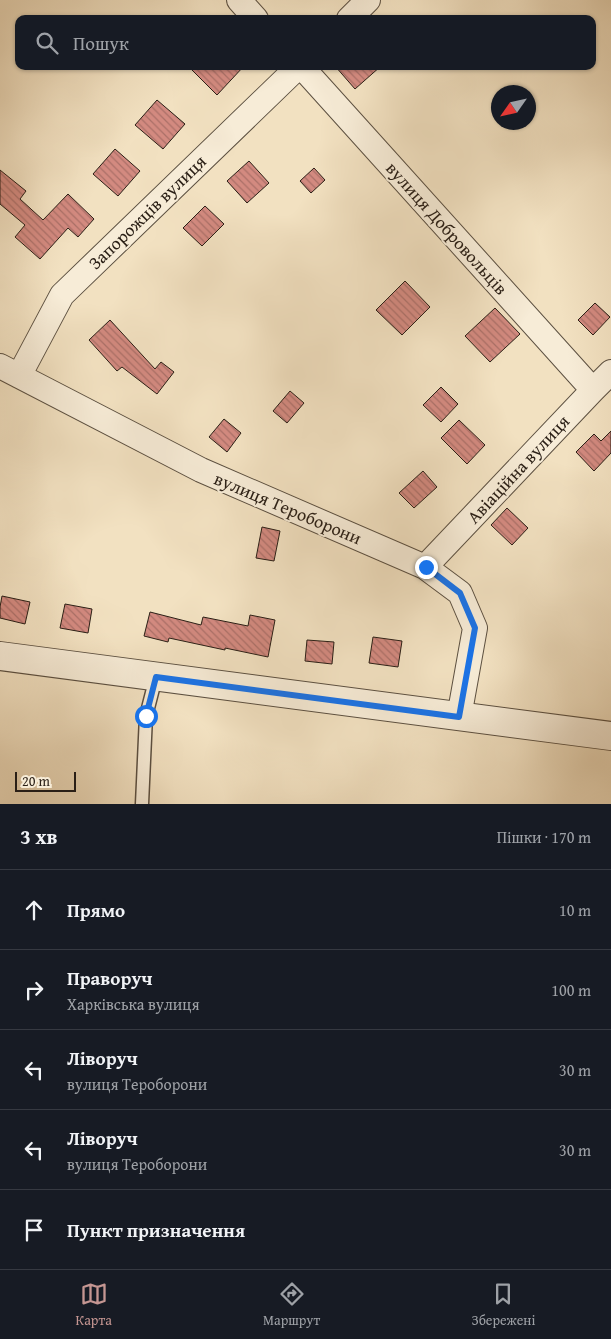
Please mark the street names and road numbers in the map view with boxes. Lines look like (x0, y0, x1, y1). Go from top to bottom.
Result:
street label: Запорожців вулиця (82, 148, 212, 276)
street label: вулиця Добровольців (380, 155, 514, 301)
street label: Авіаційна вулиця (460, 409, 576, 529)
street label: вулиця Тероборони (210, 465, 366, 551)

